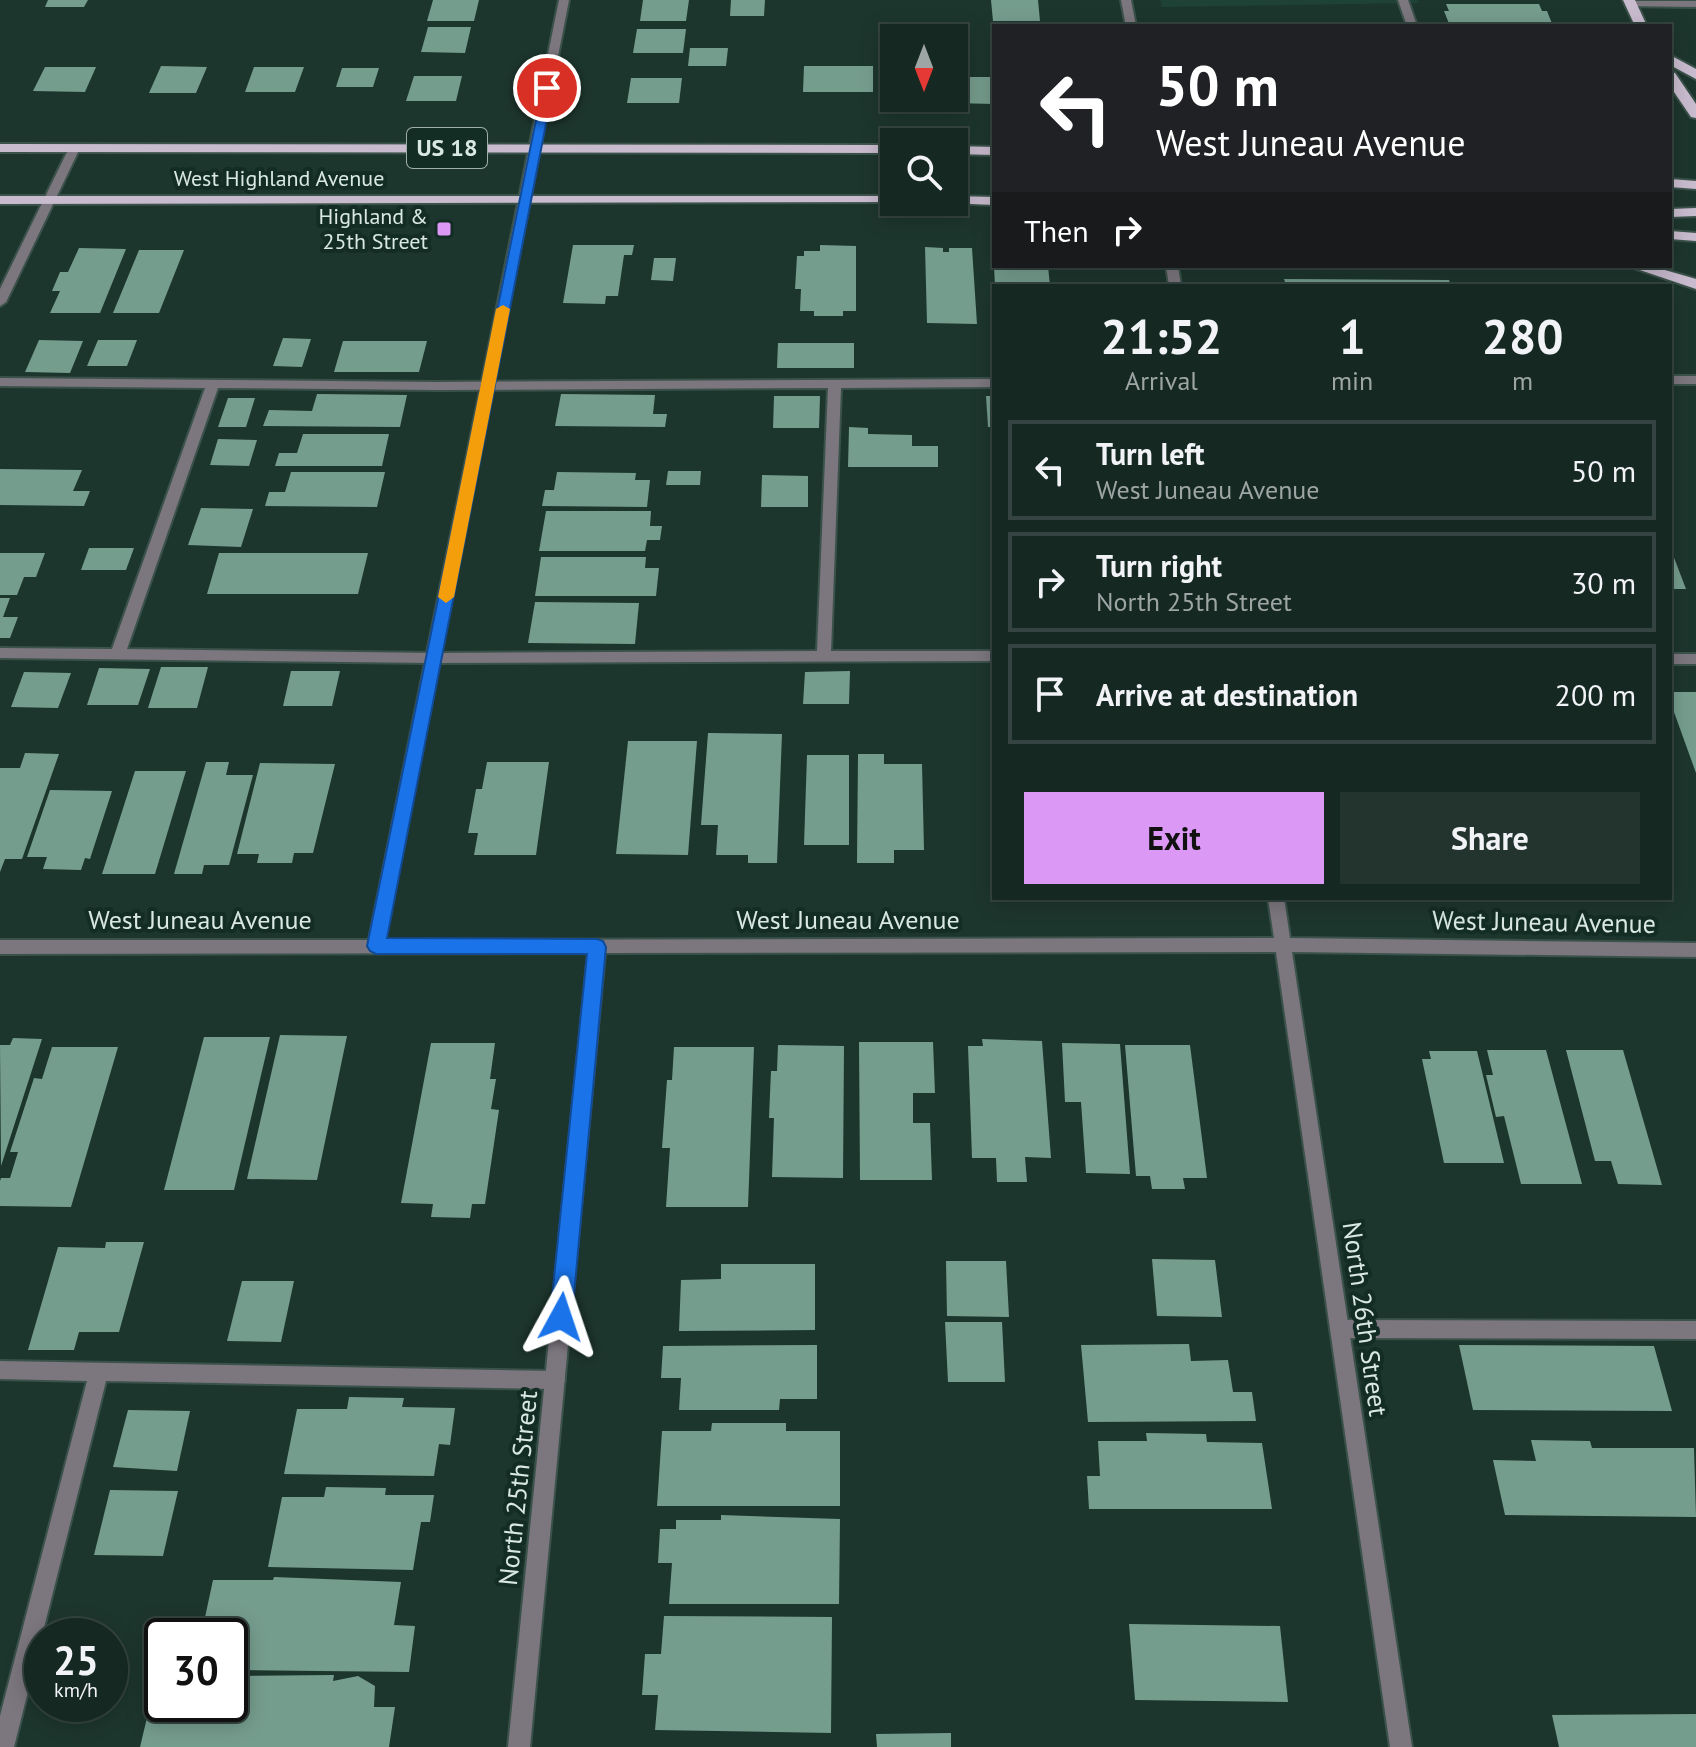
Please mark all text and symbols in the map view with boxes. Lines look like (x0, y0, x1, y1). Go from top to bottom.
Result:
north arrow (880, 24, 968, 112)
map controls (880, 24, 968, 216)
text: 50 m (1156, 49, 1279, 121)
pin (513, 54, 581, 122)
icon: left (1024, 56, 1128, 160)
icon: arrive (525, 66, 569, 110)
text: West Juneau Avenue (1156, 119, 1466, 166)
road number: US 18 (407, 128, 487, 168)
button: search (880, 128, 968, 216)
street label: West Highland Avenue (174, 164, 384, 192)
place label: Highland & 25th Street (318, 202, 429, 255)
icon: right (1105, 208, 1149, 252)
text: Then (1024, 211, 1089, 250)
marker: Highland & 25th Street (435, 220, 453, 238)
text: 21:52 (1101, 305, 1222, 367)
text: 1 (1338, 305, 1366, 367)
text: 280 (1482, 305, 1563, 367)
text: Arrival (1125, 364, 1198, 397)
text: min (1331, 364, 1373, 397)
text: m (1512, 364, 1533, 397)
text: Turn left (1096, 434, 1204, 473)
icon: left (1028, 448, 1072, 492)
text: 50 m (1571, 451, 1636, 490)
text: West Juneau Avenue (1096, 473, 1320, 506)
text: Turn right (1096, 546, 1222, 585)
icon: right (1028, 560, 1072, 604)
text: 30 m (1571, 563, 1636, 602)
text: North 25th Street (1096, 585, 1292, 618)
icon: arrive (1028, 672, 1072, 716)
text: Arrive at destination (1096, 675, 1358, 714)
text: 200 m (1555, 675, 1636, 714)
button: Exit (1024, 792, 1324, 884)
button: Share (1340, 792, 1640, 884)
street label: West Juneau Avenue (88, 903, 312, 936)
street label: West Juneau Avenue (736, 903, 960, 936)
street label: West Juneau Avenue (1432, 903, 1656, 940)
street label: North 26th Street (1336, 1220, 1395, 1418)
position arrow (519, 1275, 603, 1359)
street label: North 25th Street (491, 1389, 544, 1587)
speed limit sign: 30 (144, 1618, 248, 1722)
text: 25 (53, 1634, 99, 1686)
text: km/h (54, 1677, 98, 1703)

